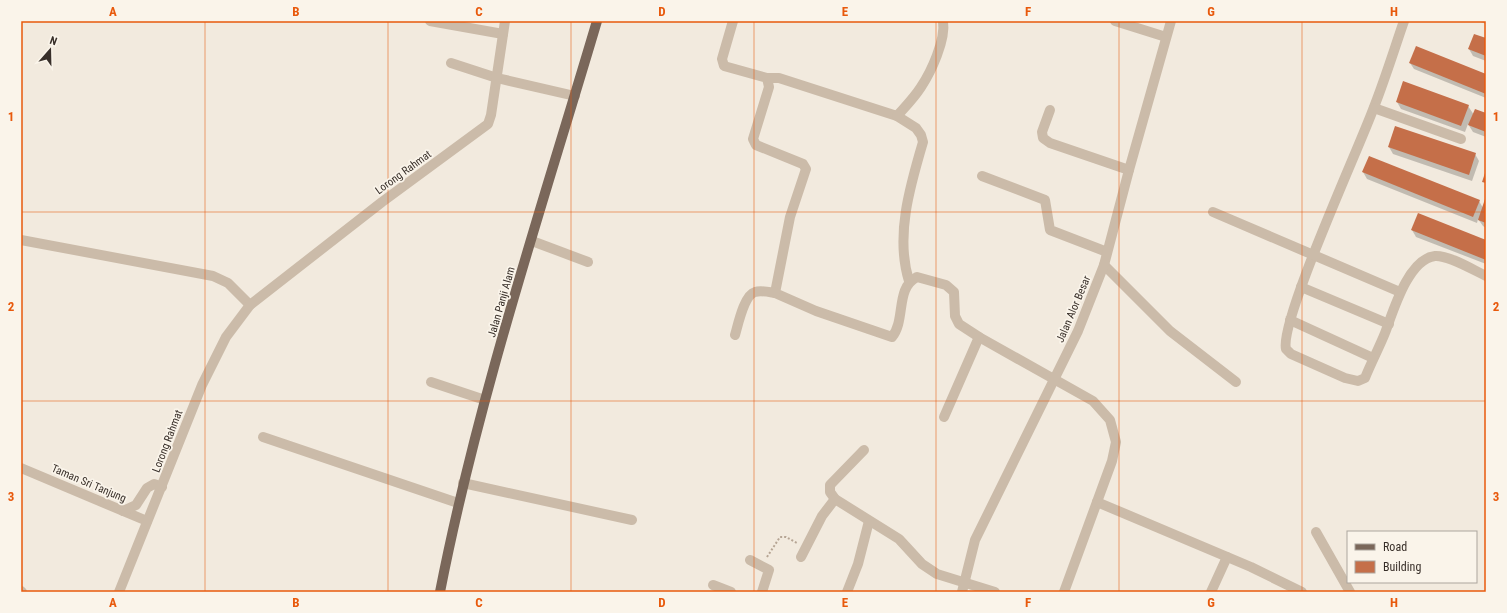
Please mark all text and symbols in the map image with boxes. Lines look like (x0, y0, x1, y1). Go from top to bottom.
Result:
text: A (109, 4, 117, 19)
text: B (292, 4, 300, 19)
text: C (475, 4, 483, 19)
text: D (658, 4, 666, 19)
text: E (842, 4, 849, 19)
text: F (1025, 4, 1031, 19)
text: G (1207, 4, 1215, 19)
text: H (1390, 4, 1398, 19)
north arrow (30, 30, 70, 70)
text: N (48, 34, 59, 48)
text: 1 (8, 109, 14, 124)
text: 1 (1493, 109, 1499, 124)
street label: Lorong Rahmat (373, 148, 434, 197)
street label: Jalan Panji Alam (485, 265, 518, 339)
street label: Jalan Alor Besar (1054, 273, 1094, 345)
text: 2 (8, 299, 15, 314)
text: 2 (1493, 299, 1500, 314)
street label: Lorong Rahmat (150, 408, 185, 474)
street label: Taman Sri Tanjung (49, 462, 128, 505)
text: 3 (8, 489, 14, 504)
text: 3 (1493, 489, 1499, 504)
legend (1347, 531, 1477, 583)
text: Road (1383, 540, 1407, 554)
text: Building (1383, 560, 1421, 574)
text: A (109, 595, 117, 610)
text: B (292, 595, 300, 610)
text: C (475, 595, 483, 610)
text: D (658, 595, 666, 610)
text: E (842, 595, 849, 610)
text: F (1025, 595, 1031, 610)
text: G (1207, 595, 1215, 610)
text: H (1390, 595, 1398, 610)

